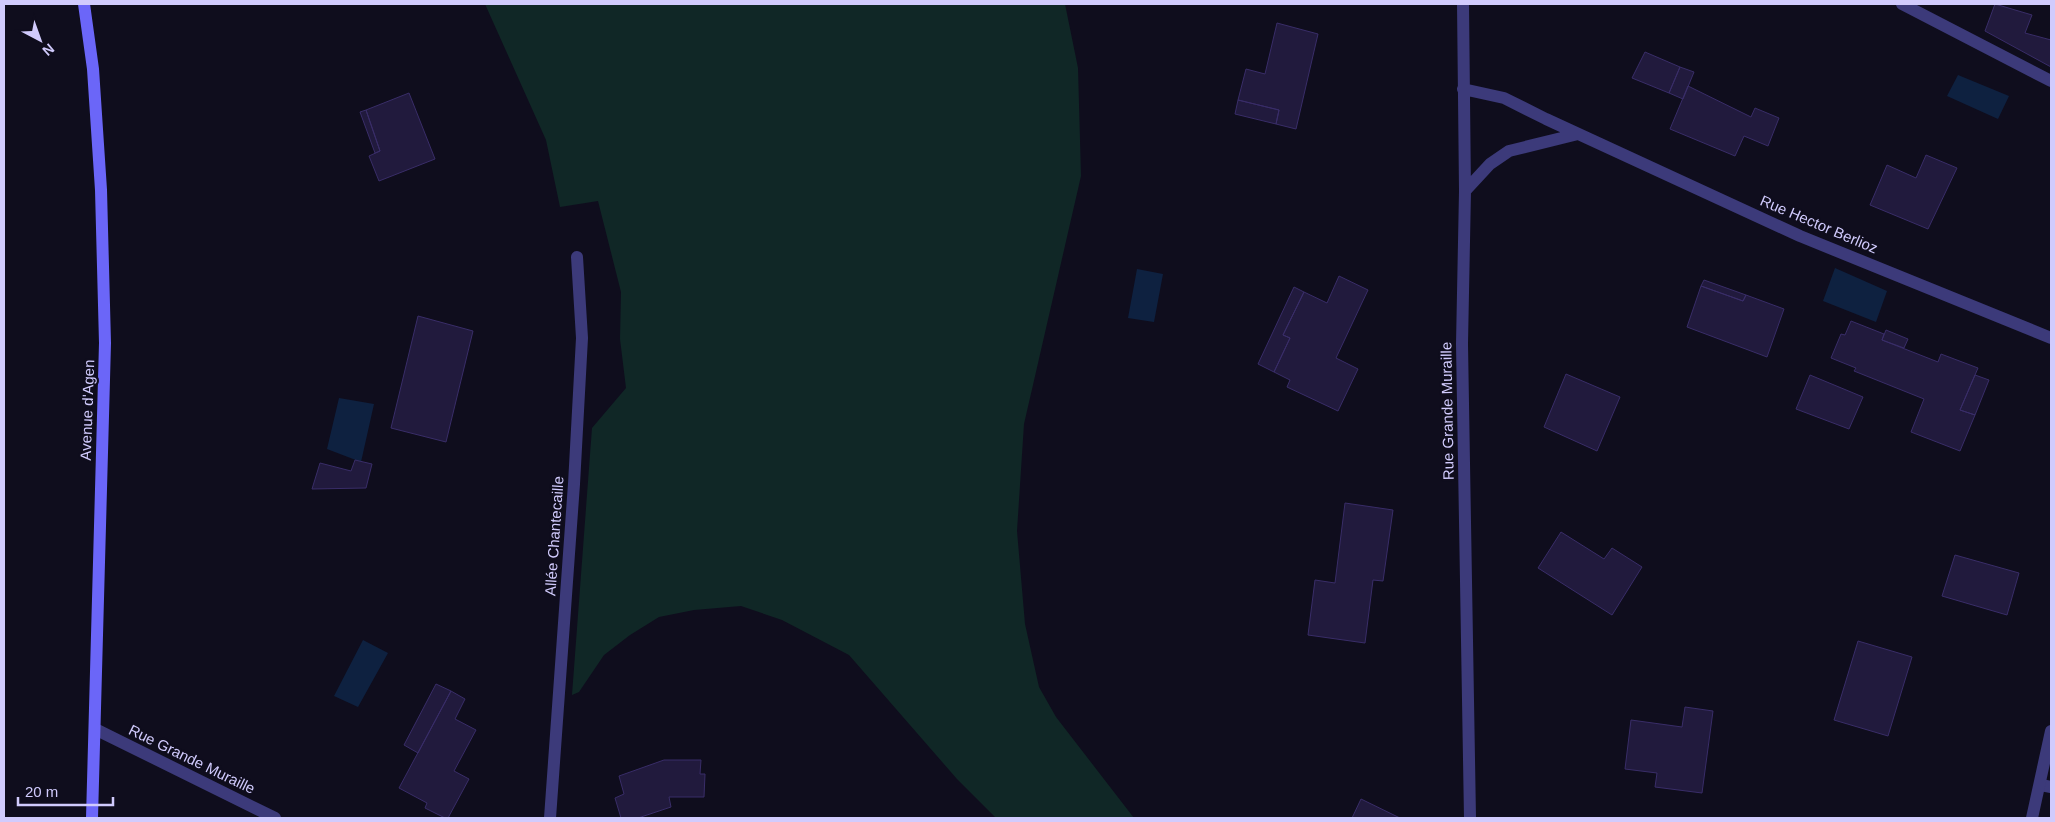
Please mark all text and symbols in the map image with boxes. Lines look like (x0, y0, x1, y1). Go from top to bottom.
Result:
north arrow (15, 15, 65, 65)
text: N (39, 40, 58, 59)
street label: Rue Hector Berlioz (1758, 192, 1880, 256)
street label: Rue Grande Muraille (1437, 342, 1457, 480)
street label: Avenue d'Agen (77, 359, 97, 461)
street label: Allée Chantecaille (541, 476, 567, 596)
street label: Rue Grande Muraille (126, 721, 258, 797)
scale bar (18, 774, 112, 806)
text: 20 m (25, 783, 58, 800)

